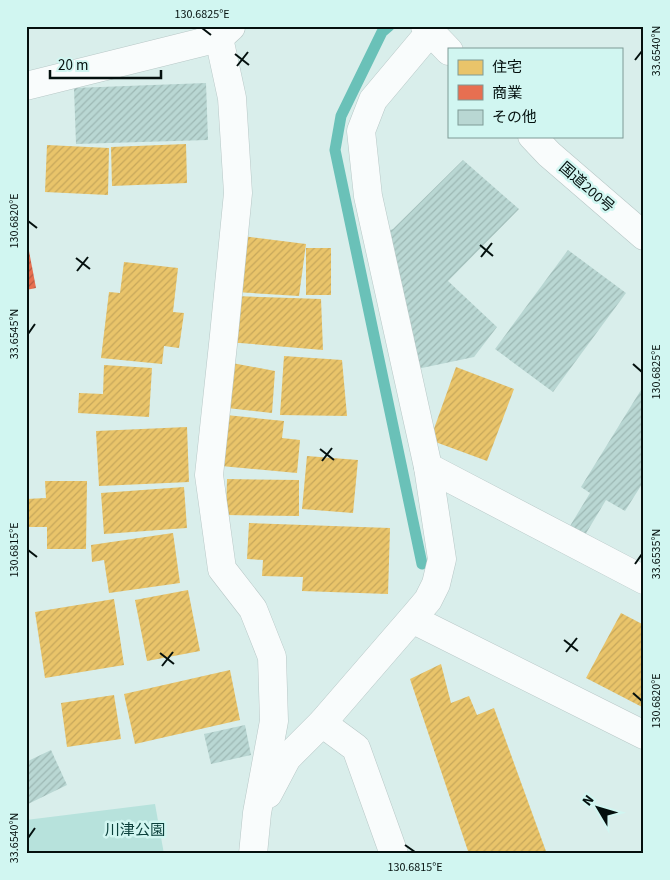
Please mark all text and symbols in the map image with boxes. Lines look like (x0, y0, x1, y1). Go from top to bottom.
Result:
text: 130.6825°E (174, 6, 230, 23)
text: 33.6540°N (648, 26, 665, 76)
scale bar (50, 48, 161, 80)
legend (448, 48, 622, 138)
text: 20 m (58, 55, 88, 76)
text: 住宅 (492, 57, 522, 78)
text: 商業 (492, 83, 522, 104)
text: その他 (492, 107, 537, 128)
street label: 国道200号 (554, 157, 619, 217)
text: 130.6820°E (6, 193, 23, 249)
text: 33.6545°N (6, 309, 23, 359)
text: 130.6825°E (648, 344, 665, 400)
text: 130.6815°E (6, 522, 23, 578)
text: 33.6535°N (648, 529, 665, 579)
text: 130.6820°E (648, 673, 665, 729)
north arrow (572, 782, 622, 832)
text: N (578, 791, 599, 810)
text: 33.6540°N (6, 813, 23, 863)
park label: 川津公園 (105, 820, 165, 841)
text: 130.6815°E (387, 859, 443, 876)

